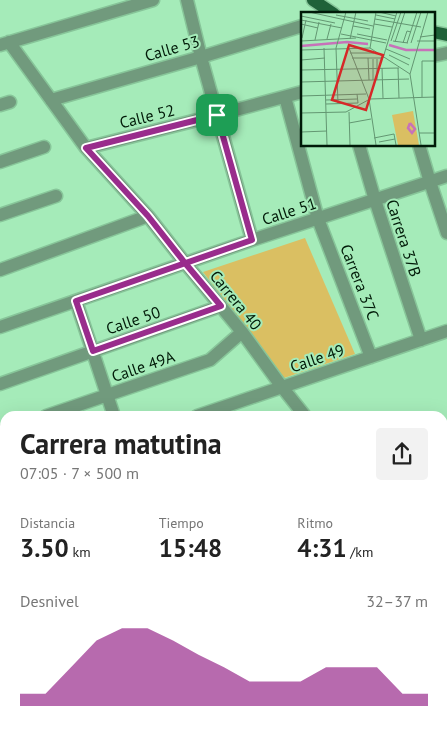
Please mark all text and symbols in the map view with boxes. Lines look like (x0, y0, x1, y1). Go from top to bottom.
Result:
inset map (301, 12, 434, 146)
street label: Calle 53 (142, 31, 202, 65)
pin (196, 94, 238, 136)
street label: Calle 52 (117, 100, 177, 132)
icon: arrive (203, 101, 231, 129)
street label: Calle 51 (259, 193, 319, 229)
street label: Carrera 37B (382, 197, 426, 279)
street label: Carrera 37C (336, 241, 384, 323)
street label: Carrera 40 (206, 266, 266, 334)
street label: Calle 50 (103, 301, 163, 339)
street label: Calle 49 (287, 339, 347, 377)
street label: Calle 49A (109, 346, 178, 386)
text: Carrera matutina (20, 425, 222, 462)
button: share (376, 428, 428, 480)
text: 07:05 · 7 × 500 m (20, 463, 139, 483)
text: Distancia (20, 514, 75, 532)
text: Tiempo (159, 514, 204, 532)
text: Ritmo (297, 514, 333, 532)
text: 3.50 (20, 532, 69, 564)
text: 15:48 (159, 532, 222, 564)
text: 4:31 (297, 532, 347, 564)
text: km (69, 543, 91, 561)
text: /km (347, 543, 373, 561)
text: Desnivel (20, 591, 79, 611)
text: 32–37 m (366, 591, 428, 611)

